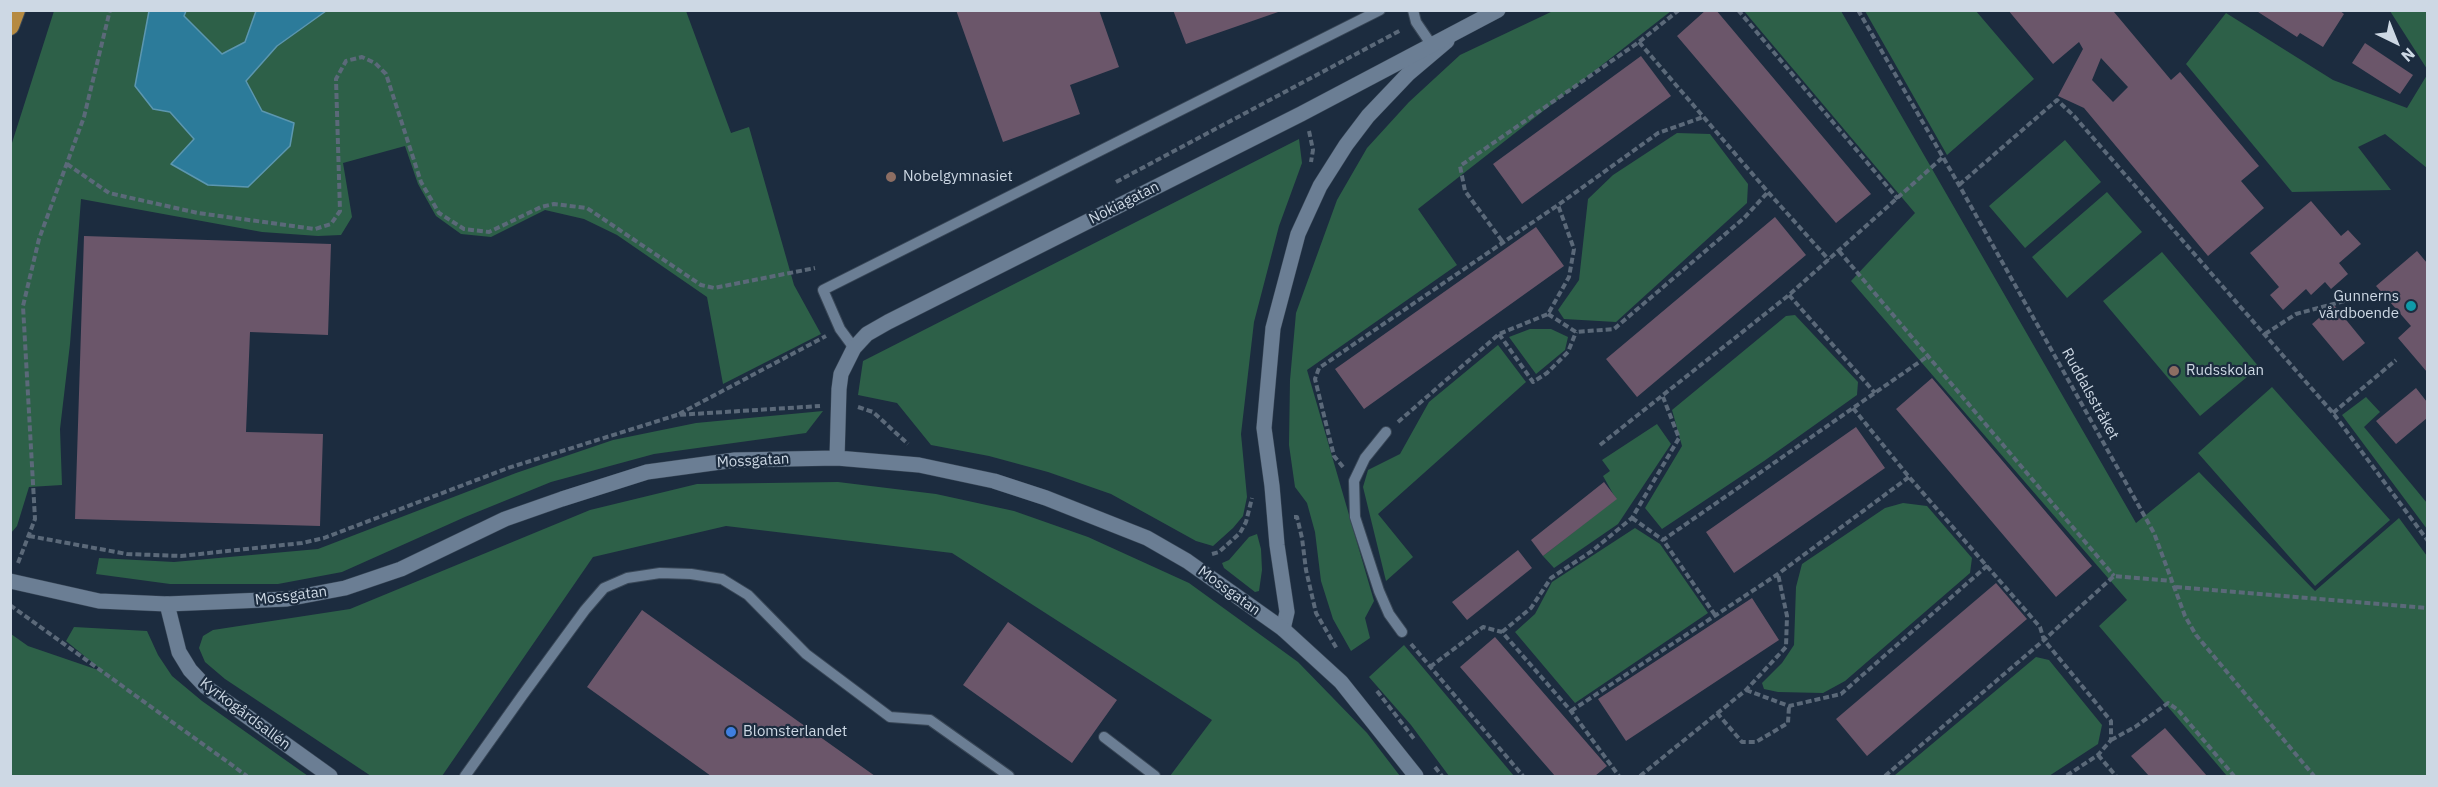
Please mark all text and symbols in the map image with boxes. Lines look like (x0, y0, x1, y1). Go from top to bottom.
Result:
north arrow (2366, 12, 2426, 72)
text: N (2397, 44, 2419, 66)
place label: Nobelgymnasiet (903, 168, 1013, 186)
marker: Nobelgymnasiet (884, 170, 898, 184)
street label: Nokiagatan (1086, 178, 1162, 228)
place label: Gunnerns vårdboende (2319, 288, 2399, 323)
marker: Gunnerns vårdboende (2404, 299, 2418, 313)
street label: Ruddalsstråket (2057, 345, 2123, 443)
place label: Rudsskolan (2186, 362, 2264, 380)
marker: Rudsskolan (2167, 364, 2181, 378)
street label: Mossgatan (716, 450, 790, 472)
street label: Mossgatan (1194, 562, 1264, 620)
street label: Mossgatan (254, 583, 328, 609)
street label: Kyrkogårdsallén (196, 674, 294, 754)
place label: Blomsterlandet (743, 723, 847, 741)
marker: Blomsterlandet (724, 725, 738, 739)

